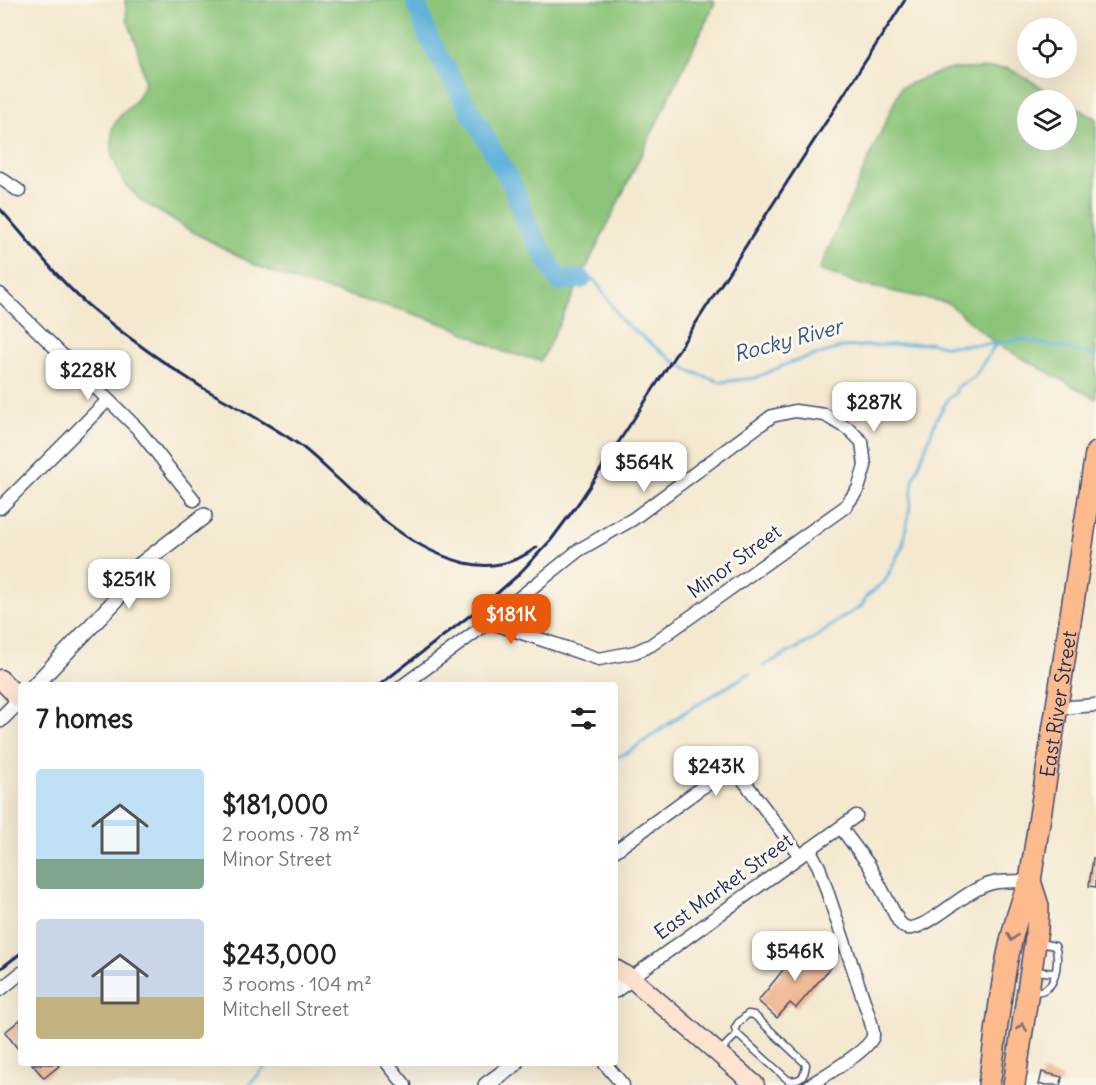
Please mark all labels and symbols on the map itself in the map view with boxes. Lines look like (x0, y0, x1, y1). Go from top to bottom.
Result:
water label: Rocky River (731, 312, 848, 367)
pin: $228K (46, 350, 130, 401)
pin: $287K (832, 382, 916, 433)
pin: $564K (602, 442, 686, 493)
street label: Minor Street (682, 518, 786, 603)
pin: $251K (87, 559, 171, 610)
pin: $181K (469, 594, 553, 645)
street label: East River Street (1034, 629, 1081, 779)
pin: $243K (674, 746, 758, 797)
street label: East Market Street (649, 827, 797, 945)
pin: $546K (753, 931, 837, 982)
one-way arrow (1006, 931, 1019, 941)
one-way arrow (1016, 1023, 1028, 1032)

